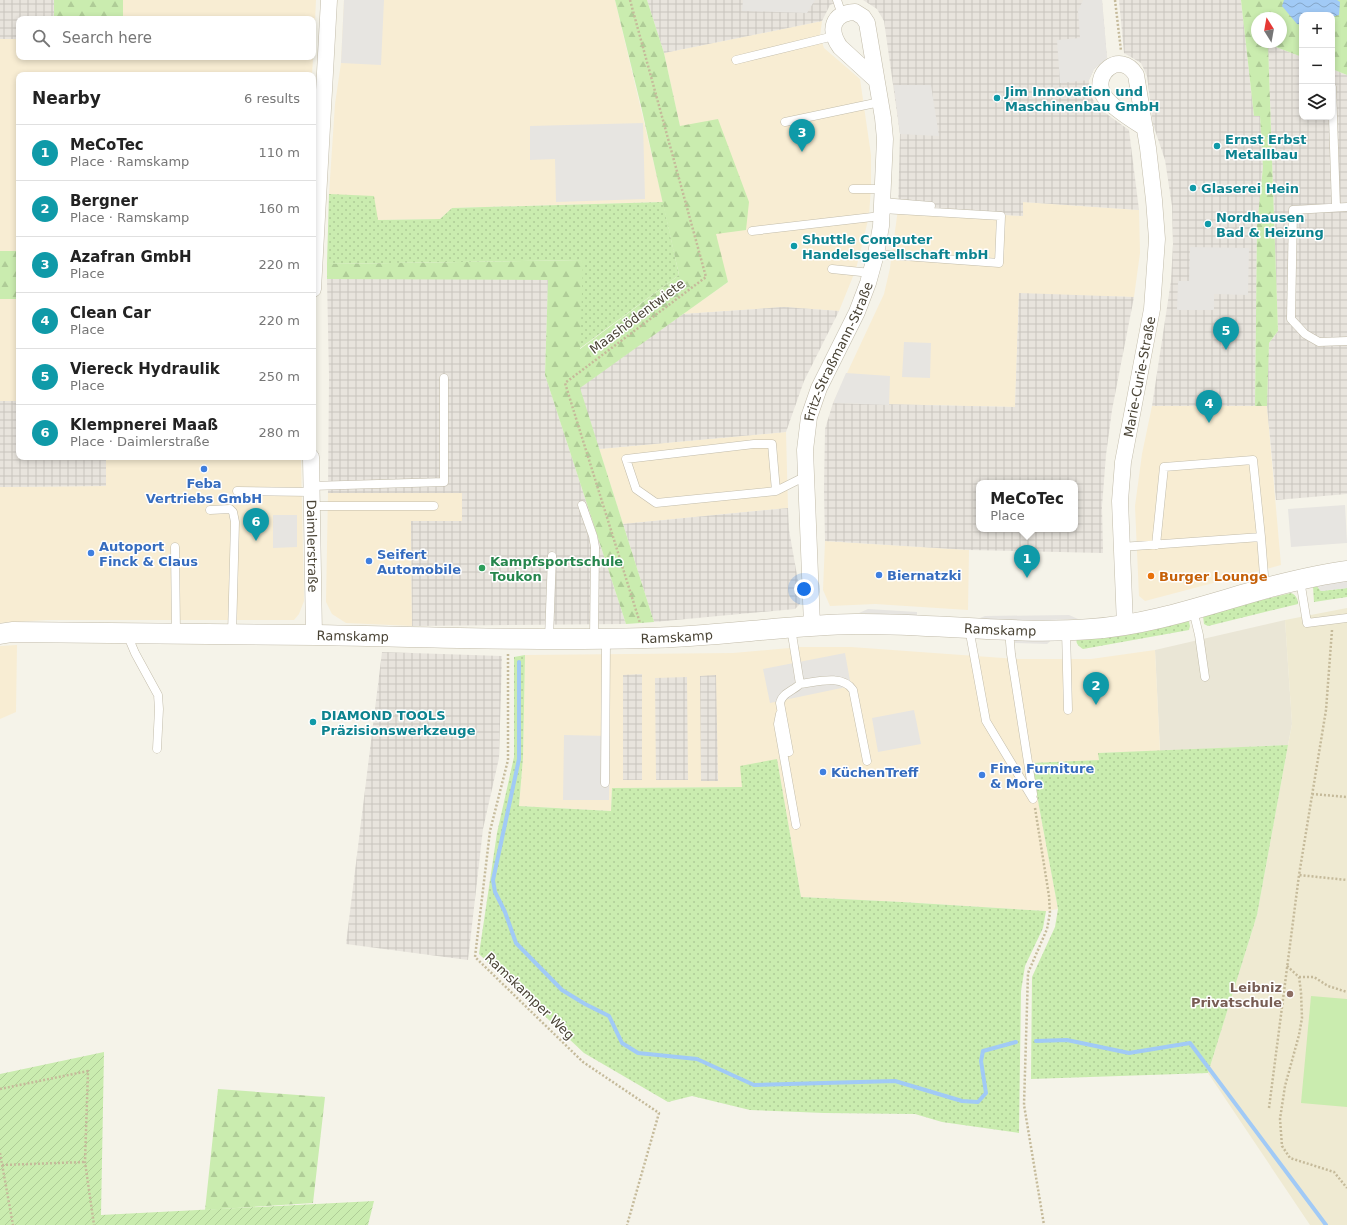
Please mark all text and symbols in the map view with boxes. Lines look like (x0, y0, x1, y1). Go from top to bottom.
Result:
north arrow (1251, 12, 1287, 48)
map controls (1299, 12, 1335, 120)
button: + (1299, 12, 1335, 48)
search box (16, 16, 316, 60)
icon: search (30, 27, 52, 49)
text: Search here (62, 29, 152, 47)
button: − (1299, 48, 1335, 84)
place label: Jim Innovation und Maschinenbau GmbH (1004, 84, 1159, 114)
button: layers (1299, 84, 1335, 120)
text: Nearby (32, 88, 101, 108)
text: 6 results (244, 91, 300, 106)
marker: Jim Innovation und Maschinenbau GmbH (992, 93, 1002, 103)
pin: 3 (789, 119, 815, 152)
place label: Ernst Erbst Metallbau (1225, 132, 1307, 162)
text: MeCoTec (70, 136, 144, 154)
marker: Ernst Erbst Metallbau (1212, 141, 1222, 151)
text: 1 (40, 145, 50, 160)
text: 110 m (258, 145, 300, 160)
text: Place · Ramskamp (70, 154, 189, 169)
place label: Glaserei Hein (1201, 181, 1299, 196)
marker: Glaserei Hein (1188, 183, 1198, 193)
text: Bergner (70, 192, 138, 210)
text: 2 (40, 201, 50, 216)
text: 160 m (258, 201, 300, 216)
text: Place · Ramskamp (70, 210, 189, 225)
place label: Nordhausen Bad & Heizung (1216, 210, 1324, 240)
marker: Nordhausen Bad & Heizung (1203, 219, 1213, 229)
place label: Shuttle Computer Handelsgesellschaft mbH (802, 232, 988, 262)
marker: Shuttle Computer Handelsgesellschaft mbH (789, 241, 799, 251)
text: Azafran GmbH (70, 248, 192, 266)
text: 3 (40, 257, 50, 272)
text: 220 m (258, 257, 300, 272)
text: Place (70, 266, 105, 281)
street label: Maashödentwiete (587, 276, 688, 357)
street label: Fritz-Straßmann-Straße (802, 280, 876, 422)
text: Clean Car (70, 304, 151, 322)
text: 4 (40, 313, 50, 328)
text: 220 m (258, 313, 300, 328)
street label: Marie-Curie-Straße (1121, 315, 1158, 439)
pin: 5 (1213, 317, 1239, 350)
text: Place (70, 322, 105, 337)
text: Viereck Hydraulik (70, 360, 220, 378)
text: 5 (40, 369, 50, 384)
text: 250 m (258, 369, 300, 384)
text: Place (70, 378, 105, 393)
pin: 4 (1196, 390, 1222, 423)
text: Klempnerei Maaß (70, 416, 218, 434)
text: 6 (40, 425, 50, 440)
text: 280 m (258, 425, 300, 440)
text: Place · Daimlerstraße (70, 434, 210, 449)
marker: Feba Vertriebs GmbH (199, 464, 209, 474)
place label: Feba Vertriebs GmbH (146, 476, 262, 506)
popup (976, 480, 1078, 532)
text: MeCoTec (990, 490, 1064, 508)
street label: Daimlerstraße (304, 500, 320, 592)
pin: 6 (243, 508, 269, 541)
text: Place (990, 508, 1025, 523)
place label: Autoport Finck & Claus (99, 539, 198, 569)
pin: 1 (1014, 545, 1040, 578)
place label: Seifert Automobile (377, 547, 461, 577)
marker: Autoport Finck & Claus (86, 548, 96, 558)
place label: Kampfsportschule Toukon (490, 554, 623, 584)
marker: Seifert Automobile (364, 556, 374, 566)
marker: Kampfsportschule Toukon (477, 563, 487, 573)
place label: Biernatzki (887, 568, 962, 583)
place label: Burger Lounge (1159, 569, 1268, 584)
marker: Biernatzki (874, 570, 884, 580)
marker: Burger Lounge (1146, 571, 1156, 581)
your location (794, 579, 814, 599)
street label: Ramskamp (964, 621, 1036, 639)
street label: Ramskamp (640, 627, 714, 646)
street label: Ramskamp (316, 628, 389, 645)
pin: 2 (1083, 672, 1109, 705)
place label: DIAMOND TOOLS Präzisionswerkzeuge (321, 708, 476, 738)
marker: DIAMOND TOOLS Präzisionswerkzeuge (308, 717, 318, 727)
place label: Fine Furniture & More (990, 761, 1094, 791)
place label: KüchenTreff (831, 765, 919, 780)
marker: KüchenTreff (818, 767, 828, 777)
marker: Fine Furniture & More (977, 770, 987, 780)
street label: Ramskamper Weg (482, 950, 577, 1043)
place label: Leibniz Privatschule (1191, 980, 1282, 1010)
marker: Leibniz Privatschule (1285, 989, 1295, 999)

